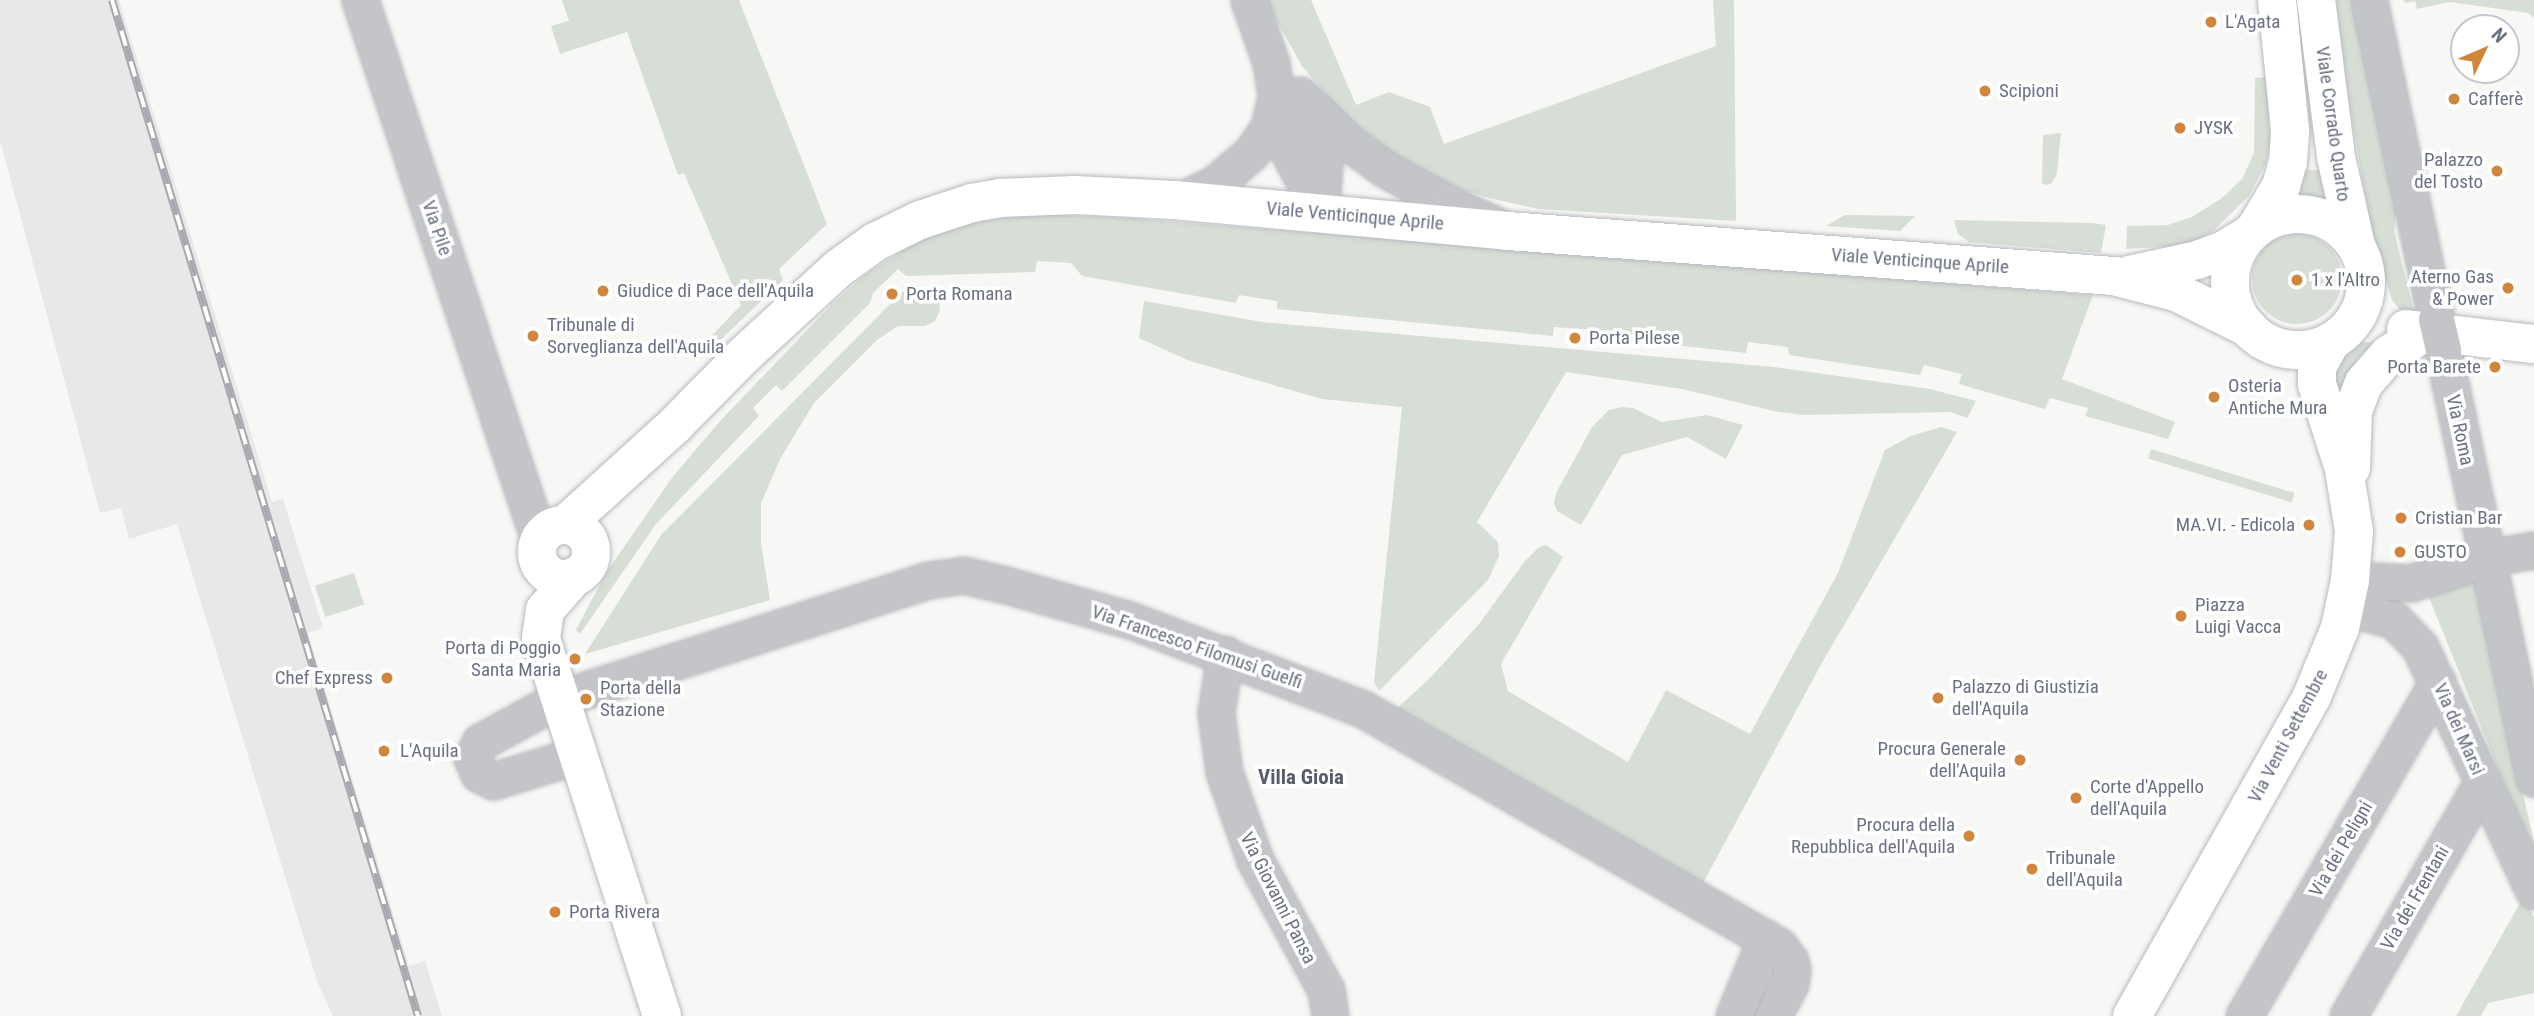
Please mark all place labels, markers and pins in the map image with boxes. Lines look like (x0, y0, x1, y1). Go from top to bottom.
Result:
place label: L'Agata (2225, 11, 2280, 33)
marker: L'Agata (2203, 14, 2219, 30)
place label: Scipioni (1999, 80, 2059, 102)
marker: Scipioni (1977, 83, 1993, 99)
place label: Cafferè (2468, 88, 2523, 110)
marker: Cafferè (2446, 91, 2462, 107)
place label: JYSK (2194, 117, 2233, 139)
marker: JYSK (2172, 120, 2188, 136)
place label: Palazzo del Tosto (2414, 149, 2483, 193)
marker: Palazzo del Tosto (2489, 163, 2505, 179)
place label: Aterno Gas & Power (2411, 266, 2494, 310)
place label: 1 x l'Altro (2311, 269, 2380, 291)
marker: 1 x l'Altro (2289, 272, 2305, 288)
place label: Giudice di Pace dell'Aquila (617, 280, 814, 302)
marker: Aterno Gas & Power (2500, 280, 2516, 296)
marker: Giudice di Pace dell'Aquila (595, 283, 611, 299)
place label: Porta Romana (906, 283, 1013, 305)
marker: Porta Romana (884, 286, 900, 302)
place label: Tribunale di Sorveglianza dell'Aquila (547, 314, 724, 358)
place label: Porta Pilese (1589, 327, 1680, 349)
marker: Tribunale di Sorveglianza dell'Aquila (525, 328, 541, 344)
marker: Porta Pilese (1567, 330, 1583, 346)
place label: Porta Barete (2387, 356, 2481, 378)
marker: Porta Barete (2487, 359, 2503, 375)
place label: Osteria Antiche Mura (2228, 375, 2327, 419)
marker: Osteria Antiche Mura (2206, 389, 2222, 405)
place label: Cristian Bar (2415, 507, 2502, 529)
marker: Cristian Bar (2393, 510, 2409, 526)
place label: MA.VI. - Edicola (2176, 514, 2295, 536)
marker: MA.VI. - Edicola (2301, 517, 2317, 533)
place label: GUSTO (2414, 541, 2467, 563)
marker: GUSTO (2392, 544, 2408, 560)
place label: Piazza Luigi Vacca (2195, 594, 2281, 638)
marker: Piazza Luigi Vacca (2173, 608, 2189, 624)
place label: Porta di Poggio Santa Maria (445, 637, 561, 681)
marker: Porta di Poggio Santa Maria (567, 651, 583, 667)
place label: Chef Express (275, 667, 373, 689)
marker: Chef Express (379, 670, 395, 686)
place label: Palazzo di Giustizia dell'Aquila (1952, 676, 2099, 720)
place label: Porta della Stazione (600, 677, 681, 721)
marker: Palazzo di Giustizia dell'Aquila (1930, 690, 1946, 706)
marker: Porta della Stazione (578, 691, 594, 707)
place label: Procura Generale dell'Aquila (1877, 738, 2006, 782)
place label: L'Aquila (400, 740, 459, 762)
marker: L'Aquila (374, 741, 394, 761)
marker: Procura Generale dell'Aquila (2012, 752, 2028, 768)
place label: Corte d'Appello dell'Aquila (2090, 776, 2204, 820)
marker: Corte d'Appello dell'Aquila (2068, 790, 2084, 806)
place label: Procura della Repubblica dell'Aquila (1791, 814, 1955, 858)
marker: Procura della Repubblica dell'Aquila (1961, 828, 1977, 844)
place label: Tribunale dell'Aquila (2046, 847, 2123, 891)
marker: Tribunale dell'Aquila (2024, 861, 2040, 877)
place label: Porta Rivera (569, 901, 660, 923)
marker: Porta Rivera (547, 904, 563, 920)

